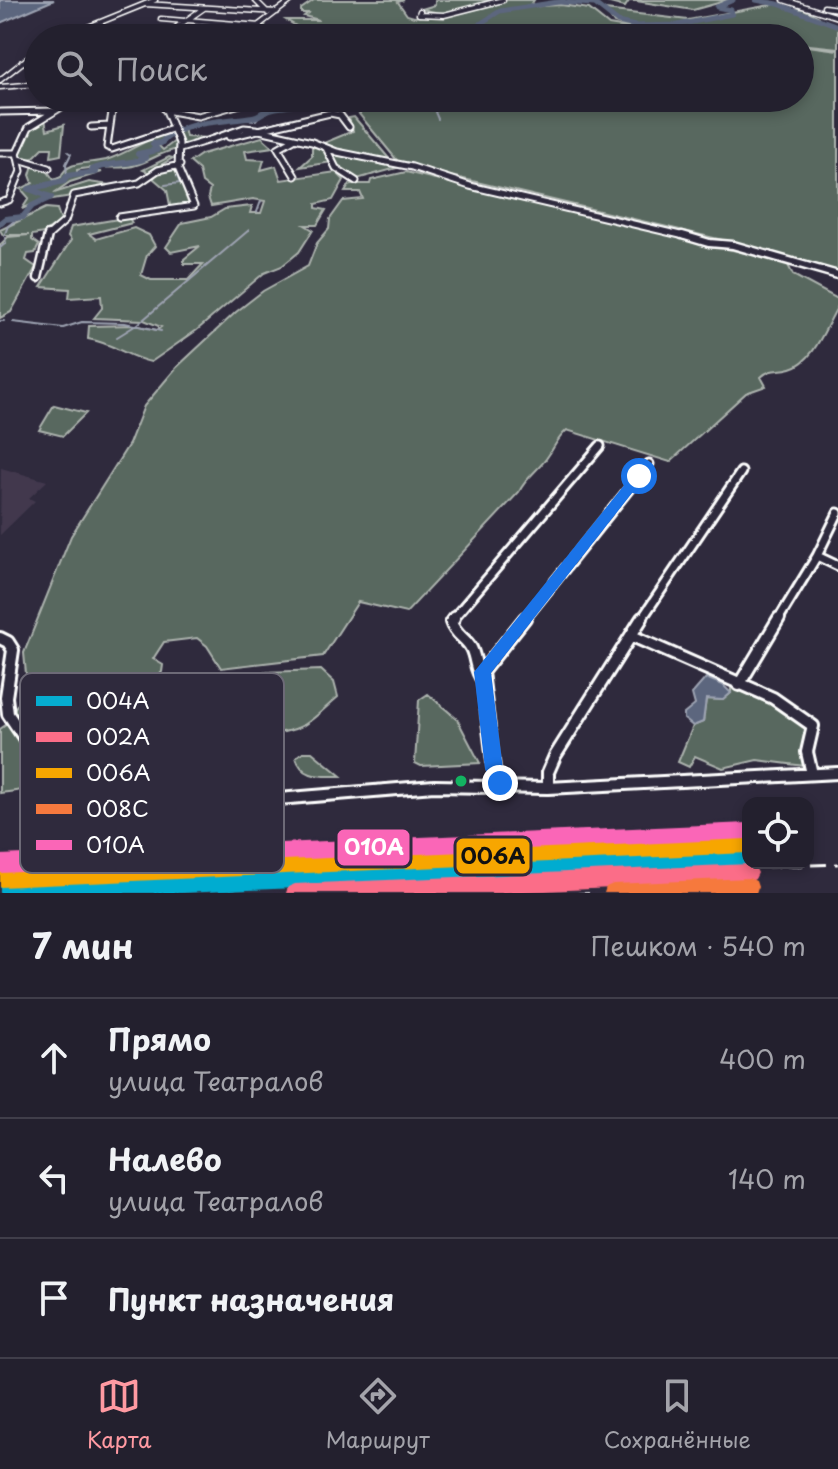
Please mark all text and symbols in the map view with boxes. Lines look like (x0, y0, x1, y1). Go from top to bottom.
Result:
search box (24, 24, 814, 112)
icon: search (52, 46, 96, 90)
text: Поиск (116, 46, 207, 91)
route start (621, 458, 657, 494)
legend (20, 673, 284, 873)
text: 004А (86, 683, 150, 716)
text: 002А (86, 719, 150, 752)
text: 006А (86, 755, 151, 788)
route end (482, 765, 518, 801)
unlabelled marker (453, 773, 469, 789)
text: 008С (86, 791, 149, 824)
map controls (742, 797, 814, 869)
button: locate (742, 797, 814, 869)
text: 010А (86, 827, 145, 860)
line badge: 010А (336, 828, 411, 867)
text: 010А (344, 829, 404, 862)
line badge: 006А (455, 837, 531, 875)
text: 006А (460, 838, 526, 871)
text: 7 мин (32, 919, 134, 971)
text: Пешком · 540 m (591, 926, 806, 965)
text: Прямо (108, 1016, 211, 1061)
icon: ahead (32, 1036, 76, 1080)
text: 400 m (719, 1039, 806, 1078)
text: улица Театралов (108, 1061, 323, 1100)
text: Налево (108, 1136, 222, 1181)
icon: left (32, 1156, 76, 1200)
text: 140 m (728, 1159, 806, 1198)
text: улица Театралов (108, 1181, 323, 1220)
icon: arrive (32, 1276, 76, 1320)
text: Пункт назначения (108, 1276, 394, 1321)
tab: Карта (87, 1374, 152, 1455)
tab: Маршрут (326, 1374, 430, 1455)
tab: Сохранённые (604, 1374, 751, 1455)

